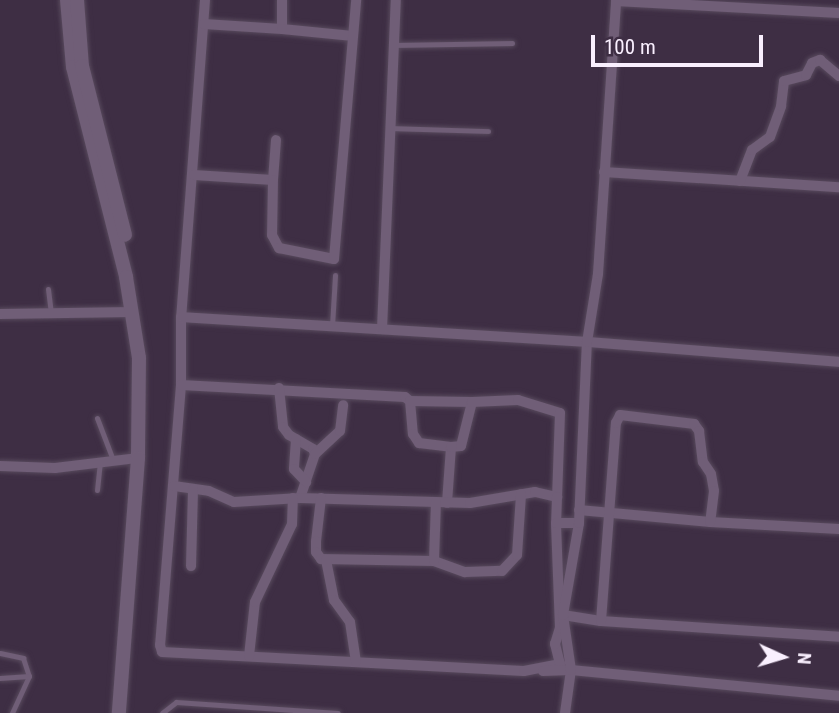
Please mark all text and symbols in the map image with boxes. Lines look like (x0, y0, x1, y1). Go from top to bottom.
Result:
scale bar (594, 21, 766, 65)
text: 100 m (604, 35, 656, 59)
north arrow (748, 622, 818, 692)
text: N (793, 652, 816, 665)

